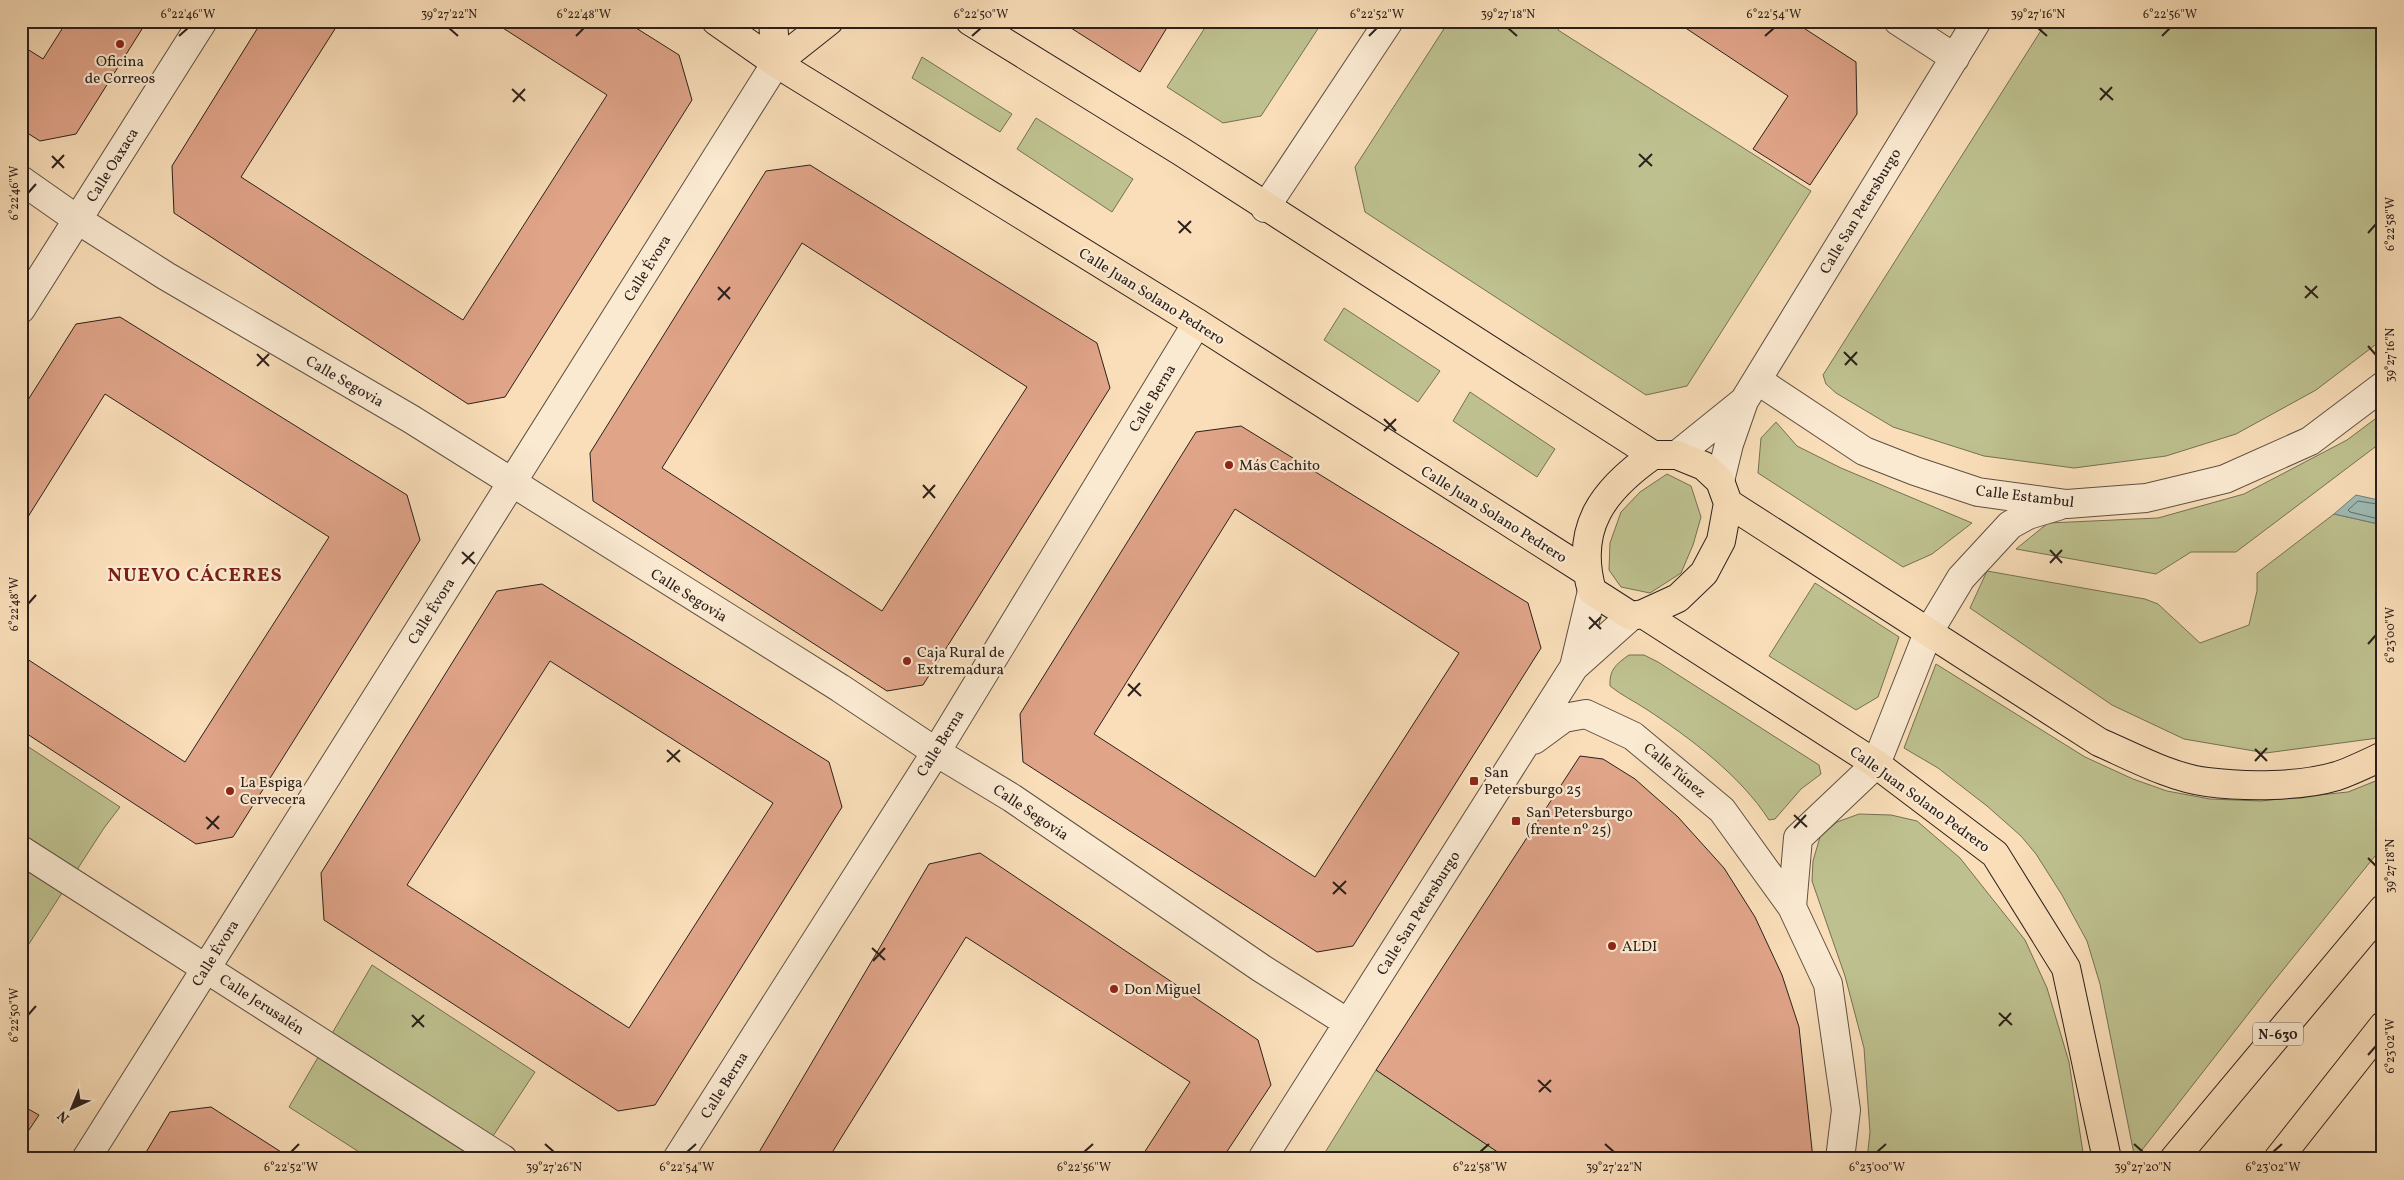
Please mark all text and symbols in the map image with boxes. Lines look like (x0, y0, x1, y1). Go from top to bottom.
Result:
text: 6°22'46"W (161, 7, 215, 23)
text: 39°27'22"N (421, 7, 477, 23)
text: 6°22'48"W (557, 7, 611, 23)
text: 6°22'50"W (954, 7, 1008, 23)
text: 6°22'52"W (1350, 7, 1404, 23)
text: 39°27'18"N (1481, 7, 1535, 23)
text: 6°22'54"W (1747, 7, 1801, 23)
text: 39°27'16"N (2011, 7, 2065, 23)
text: 6°22'56"W (2143, 7, 2197, 23)
marker: Oficina de Correos (114, 38, 126, 50)
place label: Oficina de Correos (85, 52, 155, 90)
street label: Calle Oaxaca (82, 125, 144, 207)
street label: Calle San Petersburgo (1815, 145, 1907, 279)
text: 6°22'46"W (7, 166, 23, 220)
text: 6°22'58"W (2383, 197, 2399, 251)
street label: Calle Évora (620, 231, 677, 306)
street label: Calle Juan Solano Pedrero (1074, 244, 1228, 351)
text: 39°27'16"N (2383, 328, 2399, 382)
street label: Calle Segovia (301, 351, 387, 413)
street label: Calle Berna (1125, 361, 1182, 437)
place label: Más Cachito (1239, 456, 1320, 477)
marker: Más Cachito (1223, 459, 1235, 471)
street label: Calle Juan Solano Pedrero (1416, 462, 1570, 569)
street label: Calle Estambul (1974, 481, 2075, 514)
district label: NUEVO CÁCERES (107, 562, 283, 590)
street label: Calle Segovia (646, 564, 731, 628)
street label: Calle Évora (404, 574, 461, 649)
text: 6°22'48"W (7, 577, 23, 631)
text: 6°23'00"W (2383, 607, 2399, 663)
place label: Caja Rural de Extremadura (917, 643, 1005, 681)
marker: Caja Rural de Extremadura (901, 655, 913, 667)
street label: Calle Berna (912, 706, 970, 781)
street label: Calle Túnez (1638, 739, 1710, 804)
street label: Calle Juan Solano Pedrero (1845, 742, 1994, 858)
place label: San Petersburgo 25 (1484, 763, 1581, 801)
place label: La Espiga Cervecera (240, 773, 306, 811)
marker: San Petersburgo 25 (1468, 775, 1480, 787)
street label: Calle Segovia (988, 780, 1072, 846)
marker: La Espiga Cervecera (224, 785, 236, 797)
place label: San Petersburgo (frente nº 25) (1526, 803, 1633, 841)
marker: San Petersburgo (frente nº 25) (1510, 815, 1522, 827)
text: 39°27'18"N (2383, 839, 2399, 893)
street label: Calle San Petersburgo (1372, 848, 1466, 980)
street label: Calle Évora (188, 916, 245, 991)
place label: ALDI (1622, 937, 1657, 958)
marker: ALDI (1606, 940, 1618, 952)
street label: Calle Jerusalén (215, 970, 308, 1041)
place label: Don Miguel (1124, 980, 1201, 1001)
marker: Don Miguel (1108, 983, 1120, 995)
text: 6°22'50"W (7, 988, 23, 1042)
text: 6°23'02"W (2383, 1019, 2399, 1073)
road number: N-630 (2253, 1022, 2303, 1046)
street label: Calle Berna (696, 1048, 754, 1123)
north arrow (48, 1082, 98, 1132)
text: N (54, 1106, 74, 1127)
text: 6°22'52"W (264, 1160, 318, 1176)
text: 39°27'26"N (526, 1160, 582, 1176)
text: 6°22'54"W (660, 1160, 714, 1176)
text: 6°22'56"W (1057, 1160, 1111, 1176)
text: 6°22'58"W (1453, 1160, 1507, 1176)
text: 39°27'22"N (1586, 1160, 1642, 1176)
text: 6°23'00"W (1849, 1160, 1905, 1176)
text: 39°27'20"N (2115, 1160, 2171, 1176)
text: 6°23'02"W (2246, 1160, 2300, 1176)

